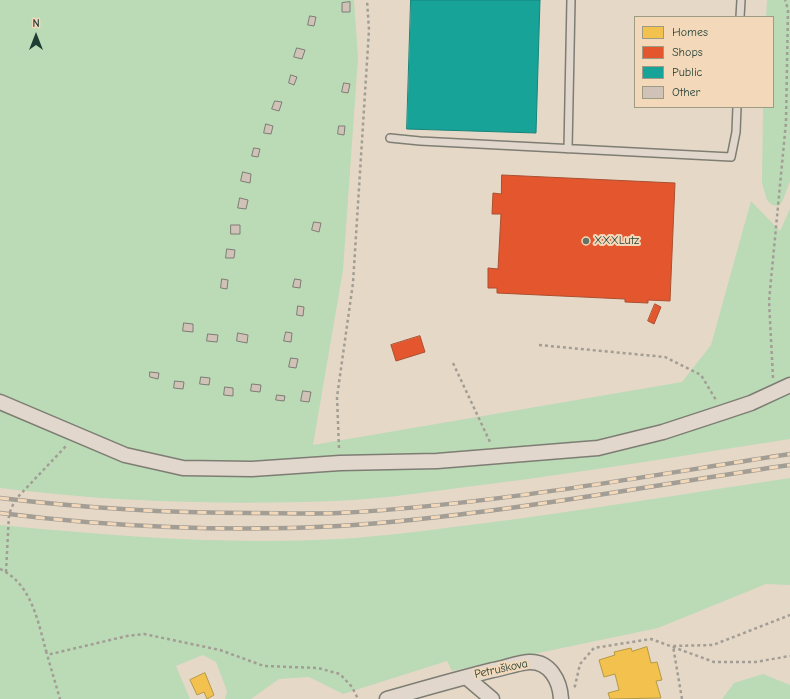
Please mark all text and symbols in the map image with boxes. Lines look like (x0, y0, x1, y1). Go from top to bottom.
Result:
north arrow (16, 16, 56, 56)
legend (634, 16, 774, 108)
text: N (32, 17, 40, 30)
text: Homes (672, 25, 708, 39)
text: Shops (672, 45, 703, 59)
text: Public (672, 65, 702, 79)
text: Other (672, 85, 700, 99)
place label: XXXLutz (594, 234, 639, 248)
marker: XXXLutz (581, 236, 591, 246)
street label: Petruškova (473, 656, 529, 682)

